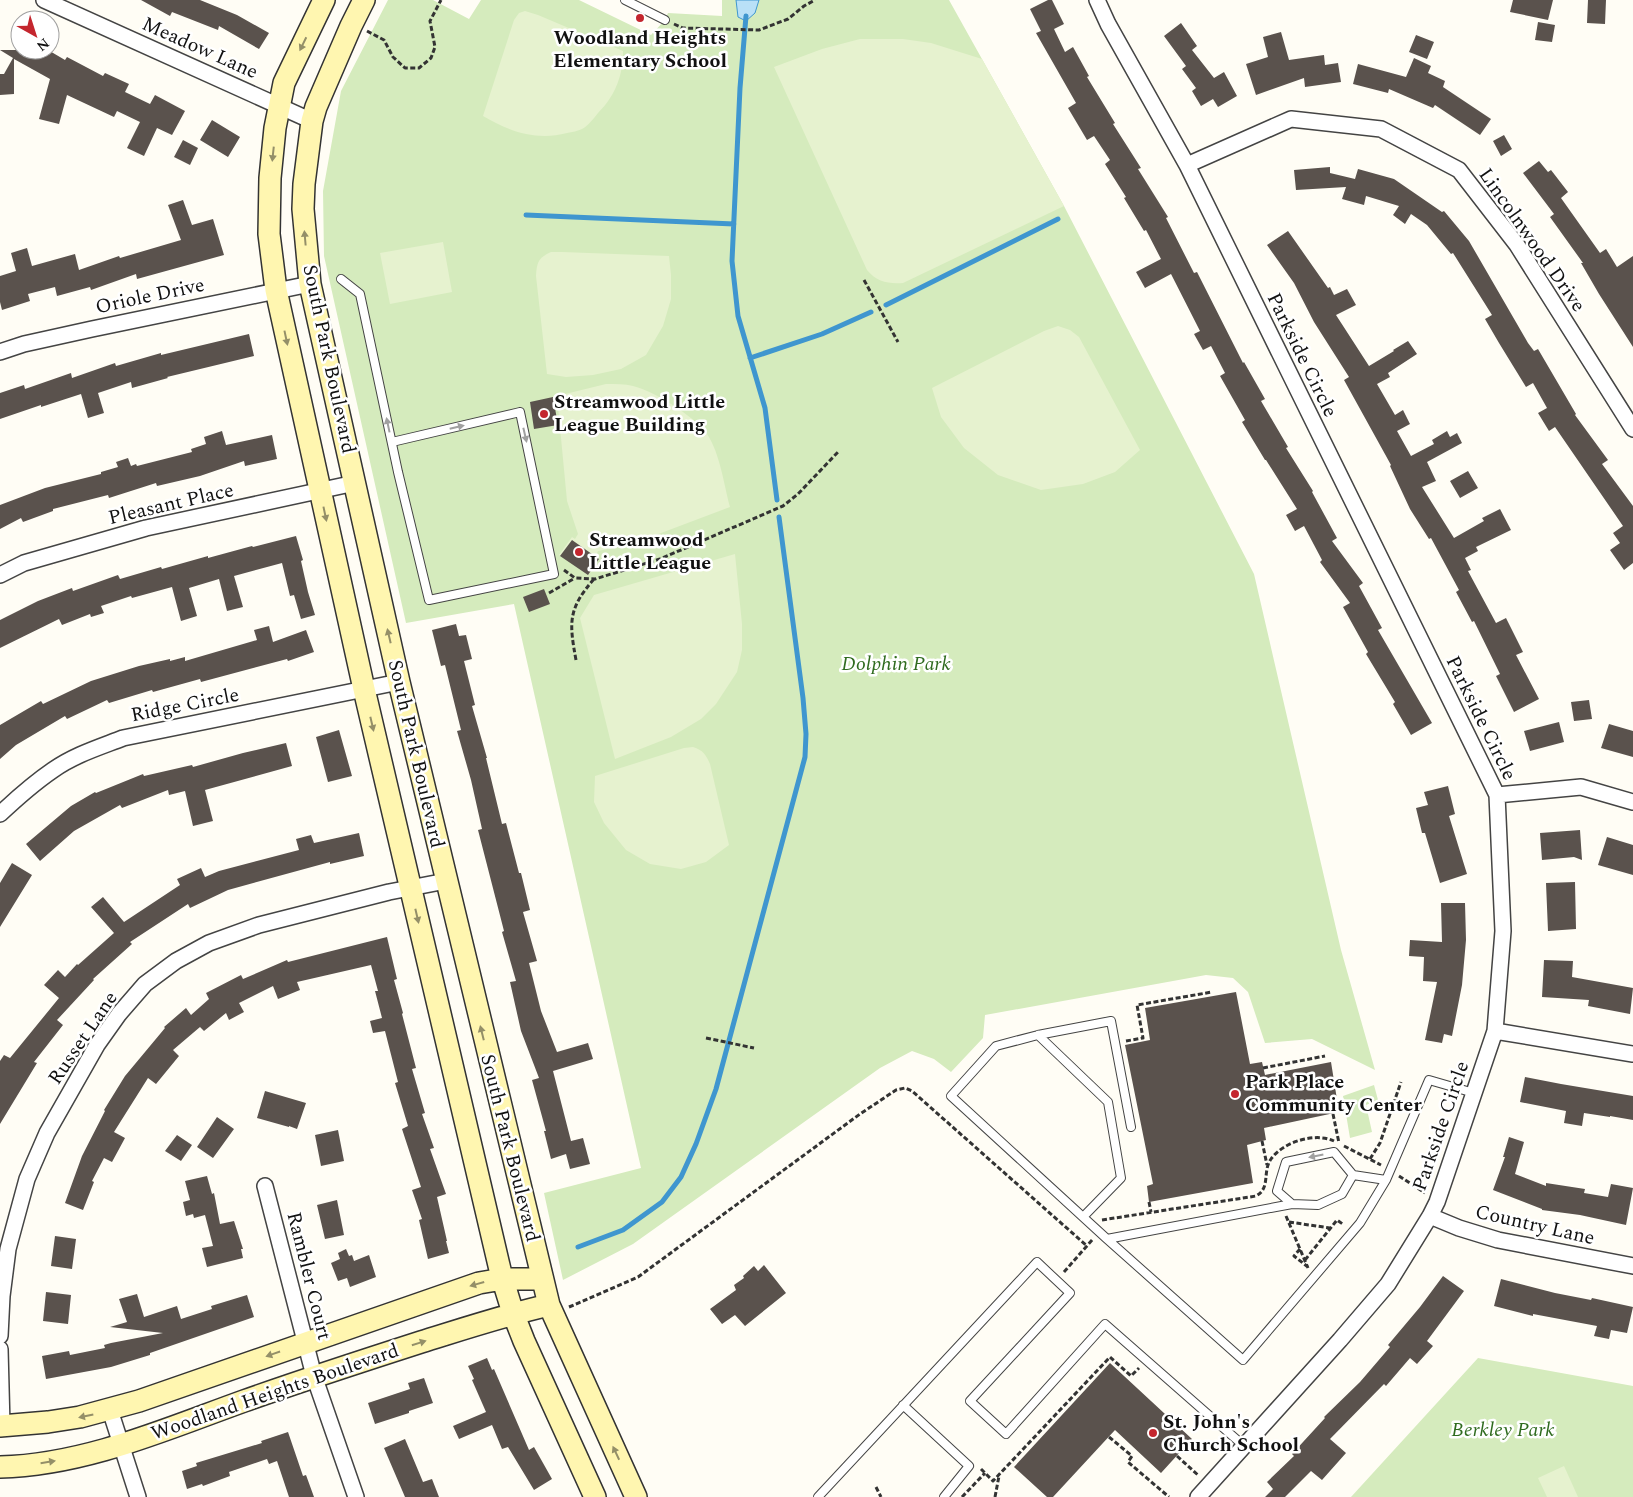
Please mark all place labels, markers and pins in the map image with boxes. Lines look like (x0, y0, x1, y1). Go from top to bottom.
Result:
marker: Woodland Heights Elementary School (634, 12, 646, 24)
place label: Woodland Heights Elementary School (553, 23, 727, 76)
place label: Streamwood Little League Building (554, 387, 725, 440)
marker: Streamwood Little League Building (538, 408, 550, 420)
place label: Streamwood Little League (589, 525, 711, 578)
marker: Streamwood Little League (573, 546, 585, 558)
place label: Park Place Community Center (1245, 1067, 1422, 1120)
marker: Park Place Community Center (1229, 1088, 1241, 1100)
place label: St. John's Church School (1163, 1407, 1299, 1460)
marker: St. John's Church School (1147, 1427, 1159, 1439)

